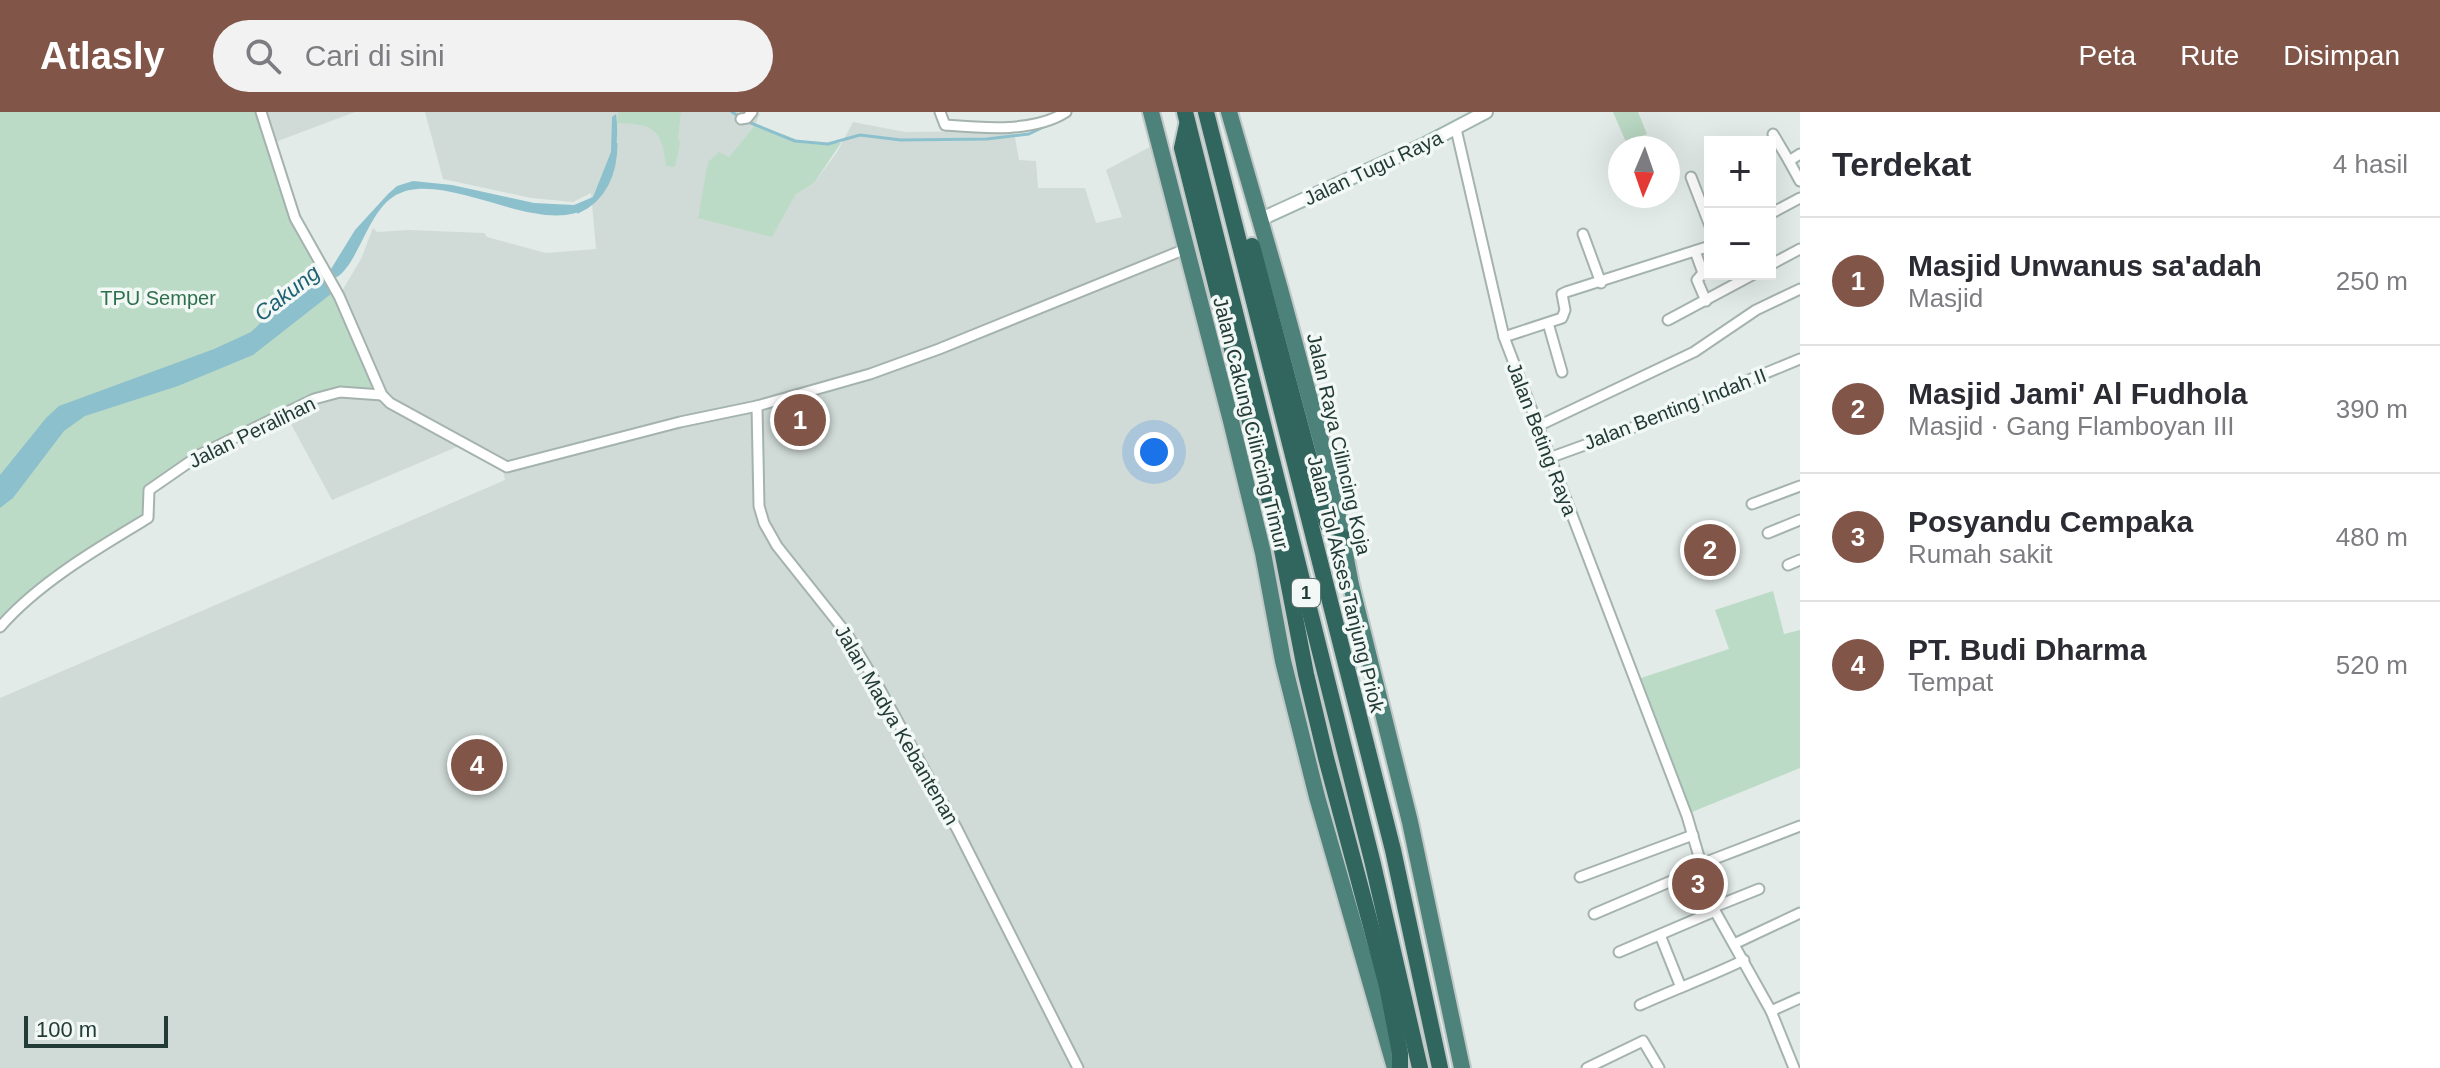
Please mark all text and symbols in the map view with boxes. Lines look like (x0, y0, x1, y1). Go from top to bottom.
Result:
search box (213, 20, 773, 92)
icon: search (241, 34, 285, 78)
text: Atlasly (40, 35, 165, 77)
text: Cari di sini (305, 39, 445, 72)
text: Peta (2079, 40, 2136, 71)
text: Rute (2180, 40, 2239, 71)
text: Disimpan (2283, 40, 2400, 71)
street label: Jalan Tugu Raya (1300, 126, 1446, 210)
north arrow (1608, 136, 1680, 208)
map controls (1704, 136, 1776, 280)
button: + (1704, 136, 1776, 208)
text: Terdekat (1832, 145, 1971, 183)
text: 4 hasil (2333, 149, 2408, 179)
button: − (1704, 208, 1776, 280)
text: Masjid Unwanus sa'adah (1908, 249, 2262, 282)
water label: Cakung (249, 259, 325, 326)
text: 1 (1851, 266, 1865, 296)
text: 250 m (2336, 266, 2408, 296)
text: Masjid (1908, 283, 1983, 313)
park label: TPU Semper (100, 287, 216, 309)
street label: Jalan Cakung Cilincing Timur (1209, 295, 1293, 552)
street label: Jalan Raya Cilincing Koja (1303, 331, 1375, 558)
street label: Jalan Beting Raya (1503, 359, 1582, 520)
street label: Jalan Benting Indah II (1581, 364, 1769, 454)
text: Masjid Jami' Al Fudhola (1908, 377, 2247, 410)
pin: 1 (774, 390, 826, 450)
street label: Jalan Peralihan (185, 392, 319, 472)
text: 2 (1851, 394, 1865, 424)
text: 390 m (2336, 394, 2408, 424)
text: Masjid · Gang Flamboyan III (1908, 411, 2235, 441)
your location (1134, 432, 1174, 472)
street label: Jalan Tol Akses Tanjung Priok (1303, 453, 1389, 716)
text: Posyandu Cempaka (1908, 505, 2193, 538)
pin: 2 (1684, 520, 1736, 580)
text: 3 (1851, 522, 1865, 552)
text: 480 m (2336, 522, 2408, 552)
text: Rumah sakit (1908, 539, 2053, 569)
road number: 1 (1292, 579, 1320, 607)
street label: Jalan Madya Kebantenan (831, 621, 963, 829)
text: PT. Budi Dharma (1908, 633, 2146, 666)
text: 4 (1851, 650, 1865, 680)
text: 520 m (2336, 650, 2408, 680)
text: Tempat (1908, 667, 1993, 697)
pin: 4 (451, 735, 503, 795)
pin: 3 (1672, 854, 1724, 914)
scale bar (24, 1012, 168, 1048)
text: 100 m (36, 1017, 97, 1042)

